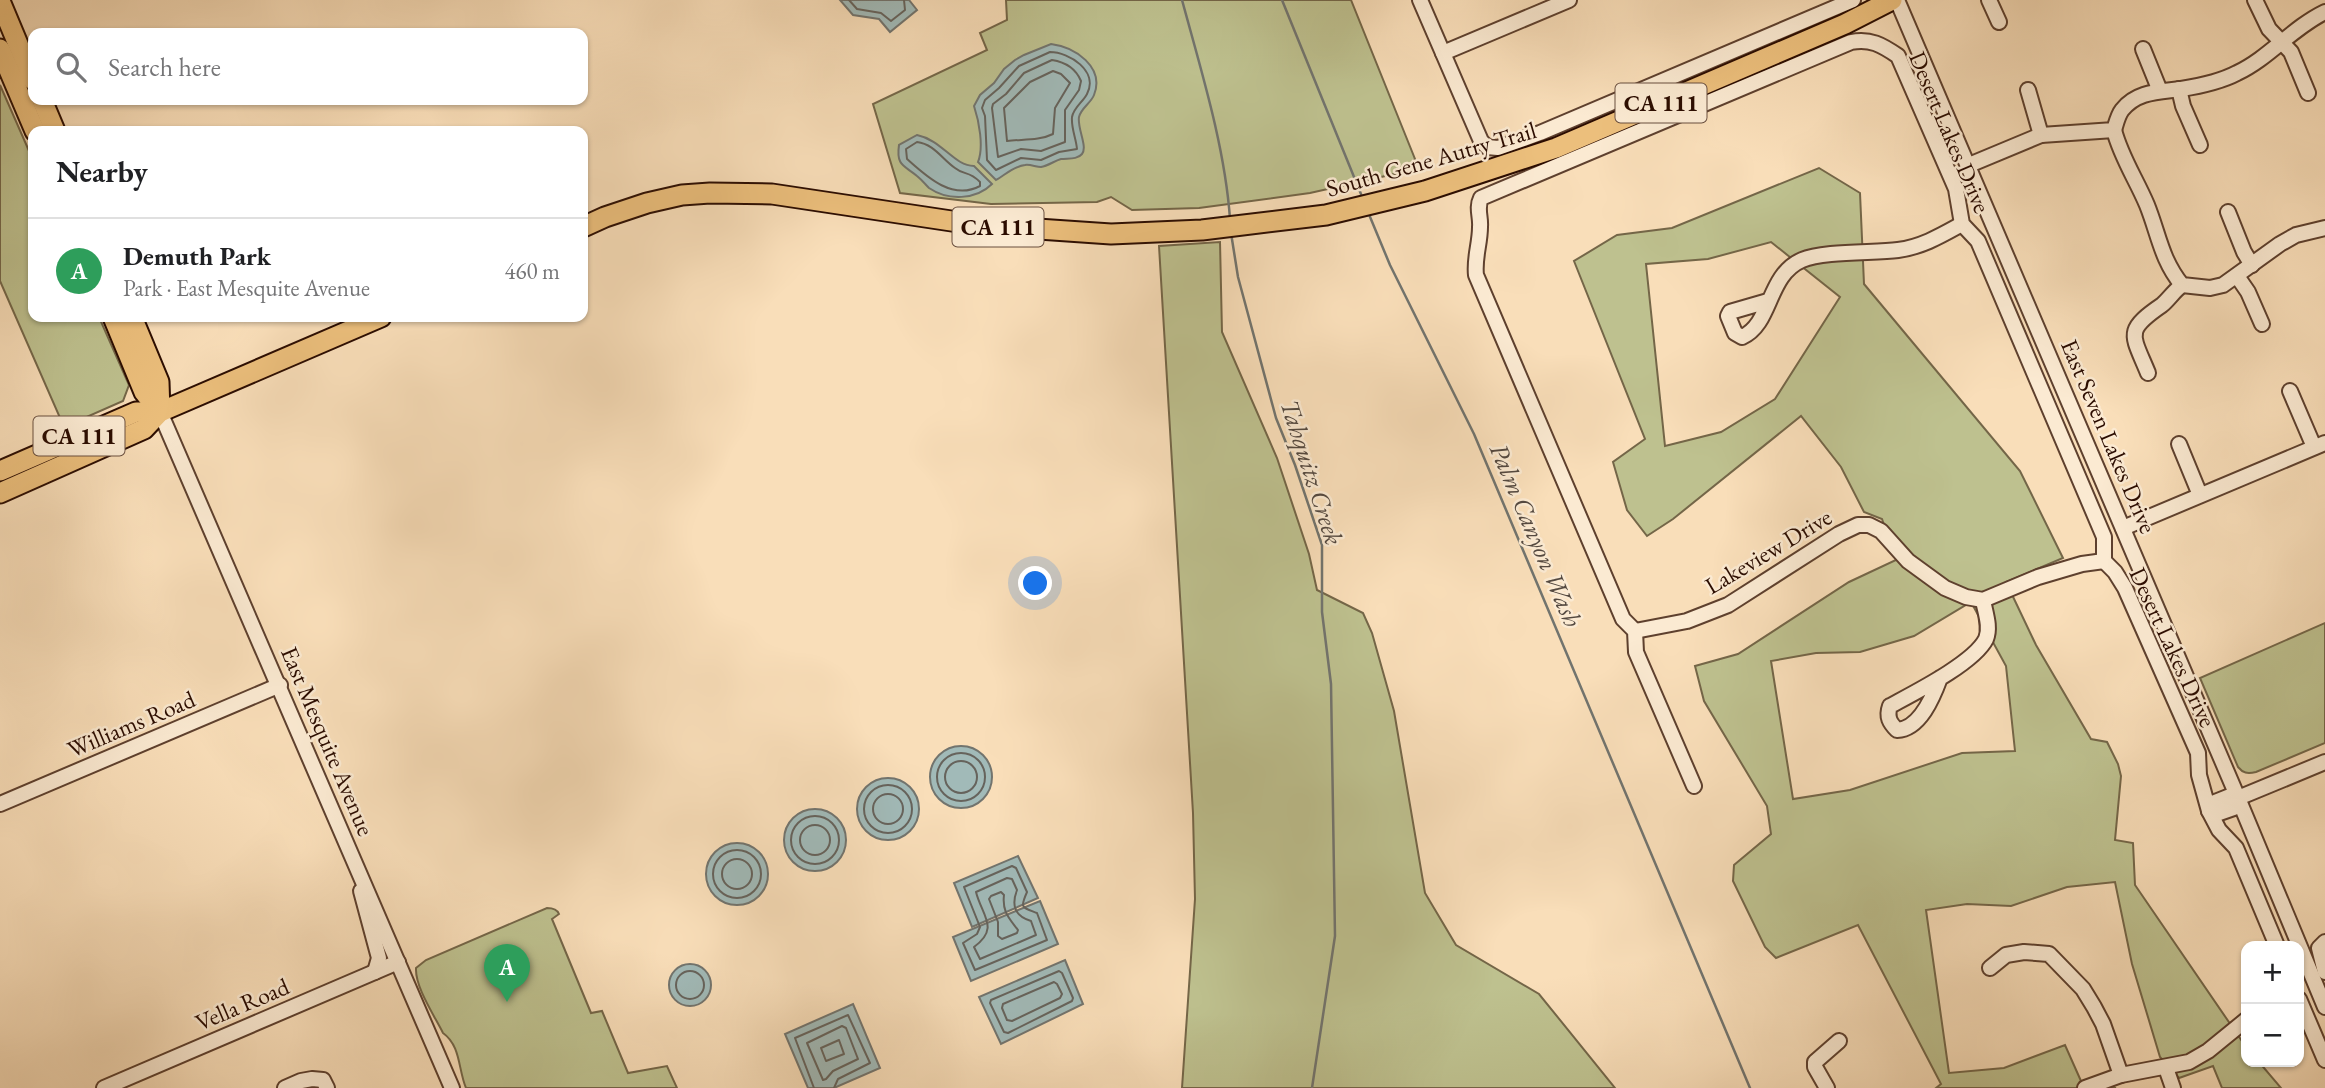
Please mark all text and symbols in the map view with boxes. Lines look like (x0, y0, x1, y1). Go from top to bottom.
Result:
search box (28, 28, 588, 105)
street label: Desert Lakes Drive (1902, 46, 1998, 218)
icon: search (52, 48, 90, 86)
text: Search here (108, 50, 221, 84)
road number: CA 111 (1616, 83, 1706, 122)
street label: South Gene Autry Trail (1322, 114, 1540, 204)
text: Nearby (56, 152, 148, 191)
road number: CA 111 (953, 208, 1044, 246)
text: Demuth Park (123, 239, 271, 273)
text: A (71, 256, 87, 286)
text: 460 m (504, 256, 560, 286)
text: Park · East Mesquite Avenue (123, 273, 370, 303)
street label: East Seven Lakes Drive (2054, 334, 2164, 538)
water label: Tahquitz Creek (1272, 395, 1352, 549)
road number: CA 111 (34, 416, 124, 456)
water label: Palm Canyon Wash (1482, 438, 1590, 632)
street label: Lakeview Drive (1699, 501, 1837, 601)
street label: Desert Lakes Drive (2122, 562, 2224, 732)
your location (1018, 566, 1052, 600)
street label: East Mesquite Avenue (274, 642, 382, 840)
street label: Williams Road (62, 683, 200, 765)
map controls (2241, 941, 2304, 1067)
button: + (2241, 941, 2304, 1004)
pin: A (484, 944, 530, 1002)
street label: Vella Road (190, 970, 295, 1038)
button: − (2241, 1004, 2304, 1067)

